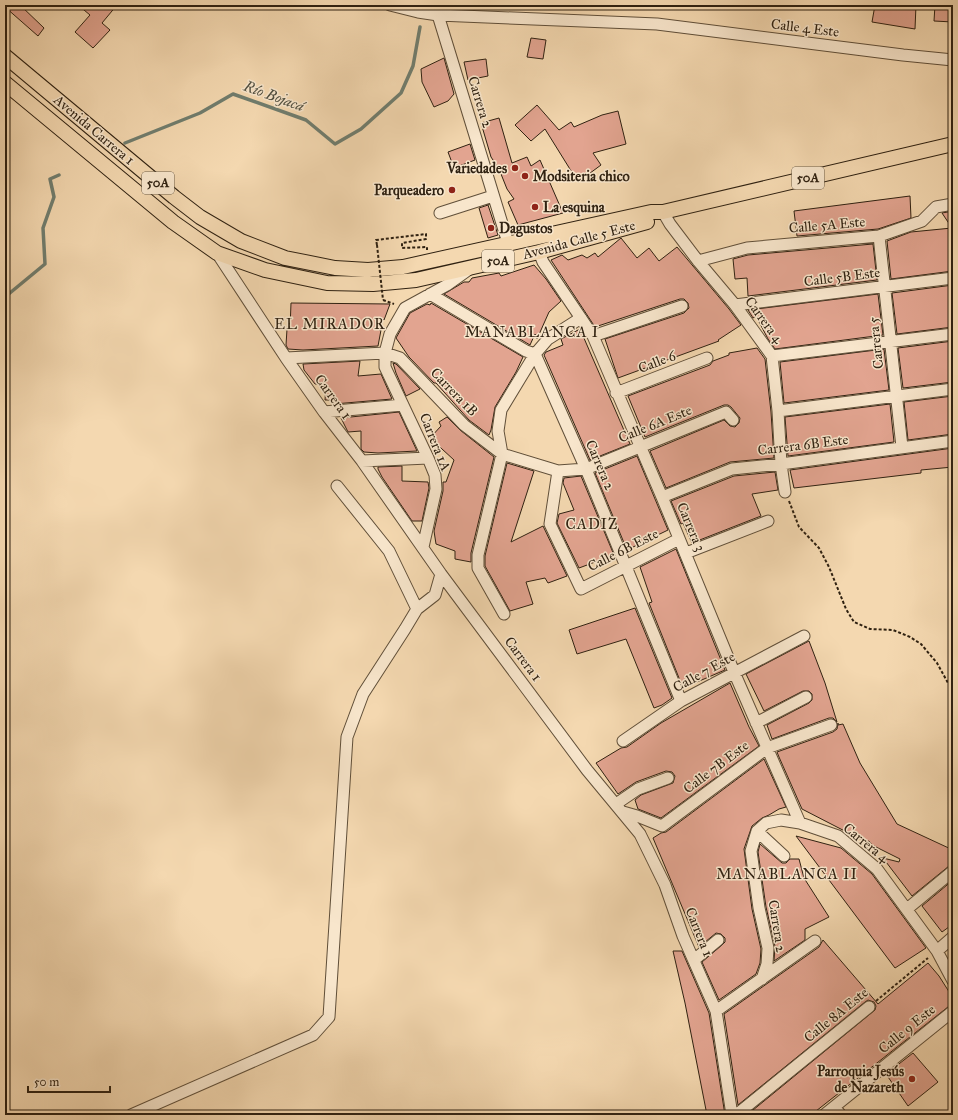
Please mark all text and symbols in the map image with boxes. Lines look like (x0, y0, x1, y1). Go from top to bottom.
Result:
street label: Calle 4 Este (770, 15, 840, 41)
street label: Carrera 2 (464, 74, 496, 130)
water label: Río Bojacá (240, 76, 308, 116)
street label: Avenida Carrera 1 (49, 91, 138, 169)
place label: Variedades (446, 160, 507, 177)
marker: Variedades (510, 163, 520, 173)
road number: 50A (792, 167, 824, 189)
place label: Modsiteria chico (533, 168, 630, 185)
marker: Modsiteria chico (520, 171, 530, 181)
road number: 50A (142, 172, 174, 194)
place label: Parqueadero (374, 182, 444, 200)
marker: Parqueadero (447, 185, 457, 195)
place label: La esquina (543, 199, 606, 217)
marker: La esquina (530, 202, 540, 212)
street label: Calle 5A Este (788, 213, 866, 237)
street label: Avenida Calle 5 Este (520, 217, 637, 263)
place label: Dagustos (499, 220, 552, 238)
marker: Dagustos (486, 223, 496, 233)
road number: 50A (482, 250, 514, 272)
street label: Calle 5B Este (803, 264, 881, 290)
street label: Carrera 4 (741, 293, 787, 348)
district label: EL MIRADOR (274, 315, 386, 333)
street label: Carrera 5 (865, 316, 887, 370)
district label: MANABLANCA I (465, 323, 599, 341)
street label: Calle 6 (636, 347, 679, 377)
street label: Carrera 1B (427, 364, 481, 420)
street label: Carrera 1 (311, 371, 355, 423)
street label: Calle 6A Este (616, 402, 694, 446)
street label: Carrera 1A (416, 411, 454, 474)
street label: Carrera 6B Este (757, 431, 849, 459)
street label: Carrera 2 (582, 437, 618, 493)
street label: Carrera 3 (673, 500, 709, 554)
district label: CADIZ (566, 515, 618, 533)
street label: Calle 6B Este (585, 525, 661, 575)
street label: Carrera 1 (501, 633, 546, 685)
street label: Calle 7 Este (670, 648, 738, 696)
street label: Calle 7B Este (680, 737, 752, 797)
street label: Carrera 4 (840, 820, 893, 867)
district label: MANABLANCA II (716, 865, 858, 883)
street label: Carrera 2 (764, 899, 790, 953)
street label: Carrera 1 (681, 905, 717, 959)
street label: Calle 8A Este (800, 984, 872, 1046)
street label: Calle 9 Este (875, 1001, 939, 1057)
place label: Parroquia Jesús de Nazareth (817, 1063, 904, 1096)
scale bar (28, 1068, 110, 1094)
marker: Parroquia Jesús de Nazareth (907, 1074, 917, 1084)
text: 50 m (34, 1075, 59, 1089)

